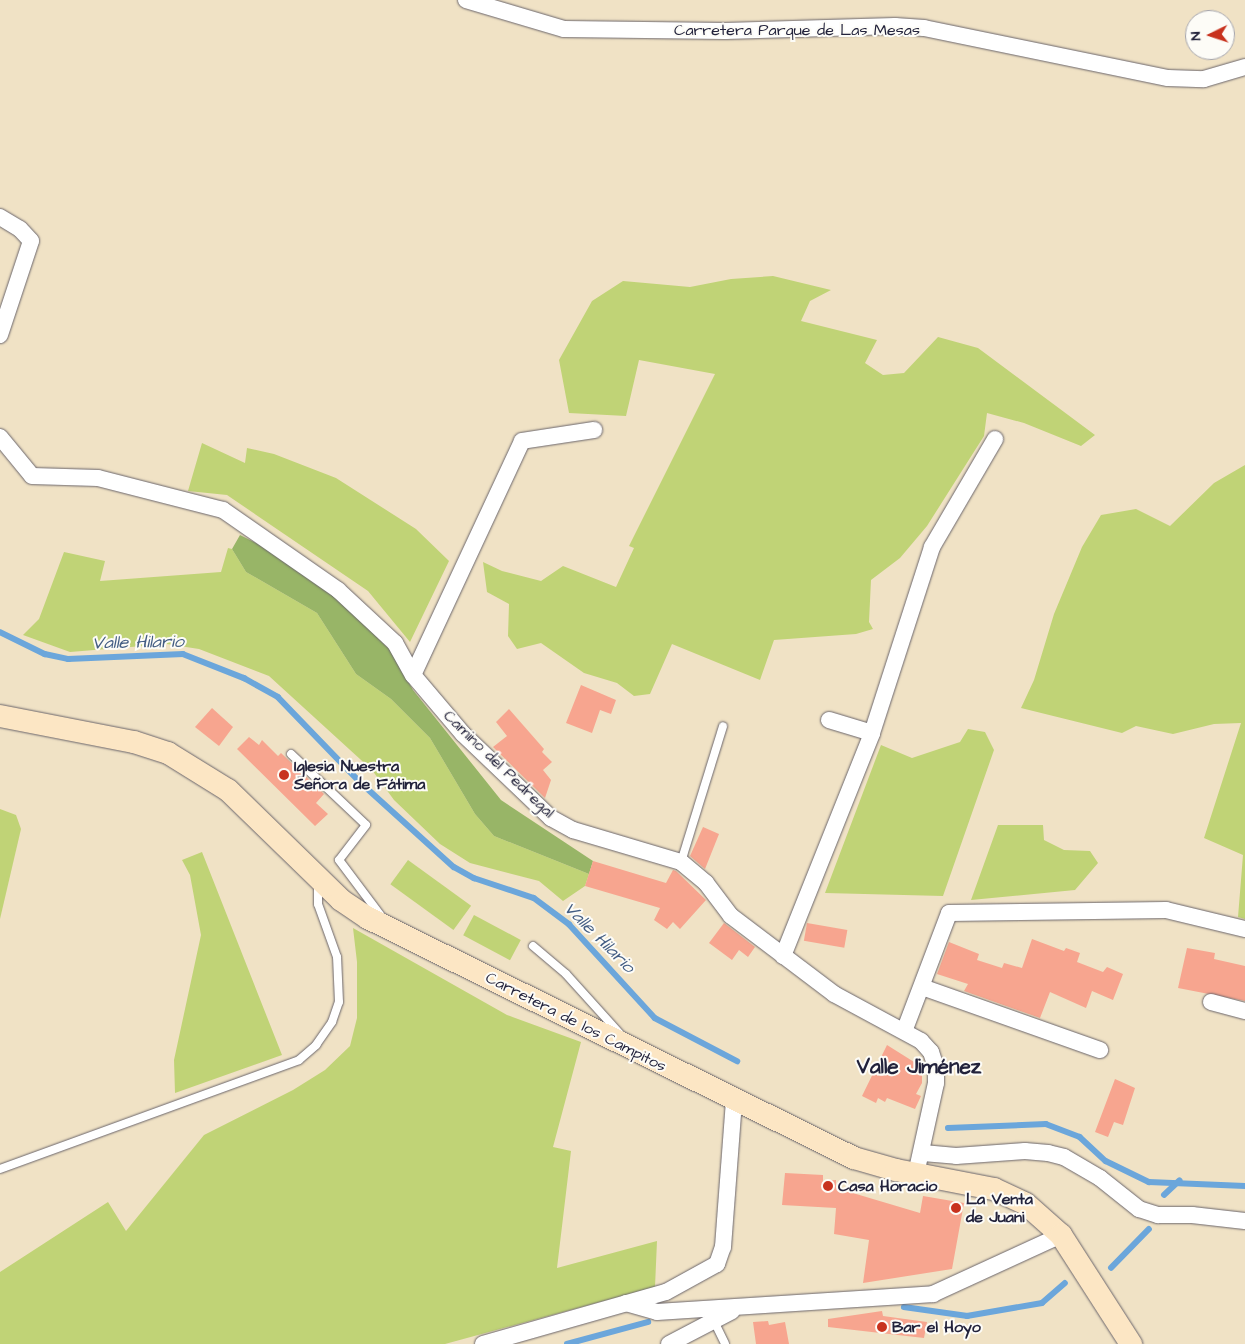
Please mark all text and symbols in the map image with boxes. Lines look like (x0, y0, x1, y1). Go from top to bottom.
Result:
north arrow (1185, 10, 1235, 60)
street label: Carretera Parque de Las Mesas (674, 20, 920, 40)
text: N (1186, 31, 1206, 41)
water label: Valle Hilario (92, 631, 184, 655)
street label: Camino del Pedregal (439, 706, 559, 822)
place label: Iglesia Nuestra Señora de Fátima (294, 756, 425, 794)
marker: Iglesia Nuestra Señora de Fátima (278, 769, 290, 781)
water label: Valle Hilario (559, 898, 639, 978)
street label: Carretera de los Campitos (482, 968, 670, 1076)
district label: Valle Jiménez (857, 1054, 981, 1080)
place label: Casa Horacio (838, 1176, 937, 1196)
marker: Casa Horacio (822, 1180, 834, 1192)
place label: La Venta de Juani (966, 1189, 1033, 1227)
marker: La Venta de Juani (950, 1202, 962, 1214)
place label: Bar el Hoyo (892, 1317, 981, 1337)
marker: Bar el Hoyo (876, 1321, 888, 1333)

